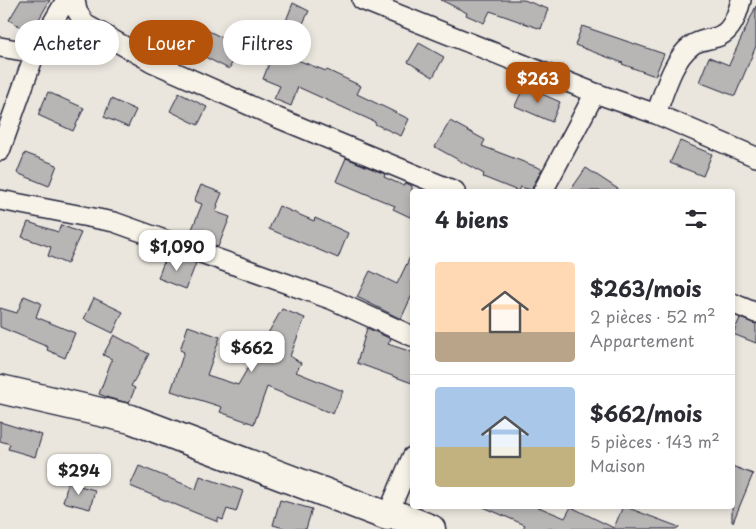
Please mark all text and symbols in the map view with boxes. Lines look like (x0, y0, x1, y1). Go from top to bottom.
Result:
chip: Acheter (15, 20, 119, 65)
chip: Louer (129, 20, 213, 65)
chip: Filtres (223, 20, 311, 65)
pin: $263 (508, 62, 568, 104)
text: $263 (517, 66, 559, 90)
text: 4 biens (435, 203, 509, 235)
icon: filters (682, 205, 710, 233)
pin: $1,090 (136, 230, 218, 272)
text: $1,090 (150, 234, 204, 258)
text: $263/mois (590, 272, 702, 304)
icon: home (475, 282, 535, 342)
text: 2 pièces · 52 m² (590, 304, 715, 328)
text: Appartement (590, 328, 694, 352)
pin: $662 (222, 330, 282, 373)
text: $662 (231, 335, 273, 359)
text: $662/mois (590, 397, 702, 429)
icon: home (475, 407, 535, 467)
text: 5 pièces · 143 m² (590, 429, 720, 453)
text: Maison (590, 453, 645, 477)
pin: $294 (49, 454, 109, 496)
text: $294 (58, 458, 100, 482)

